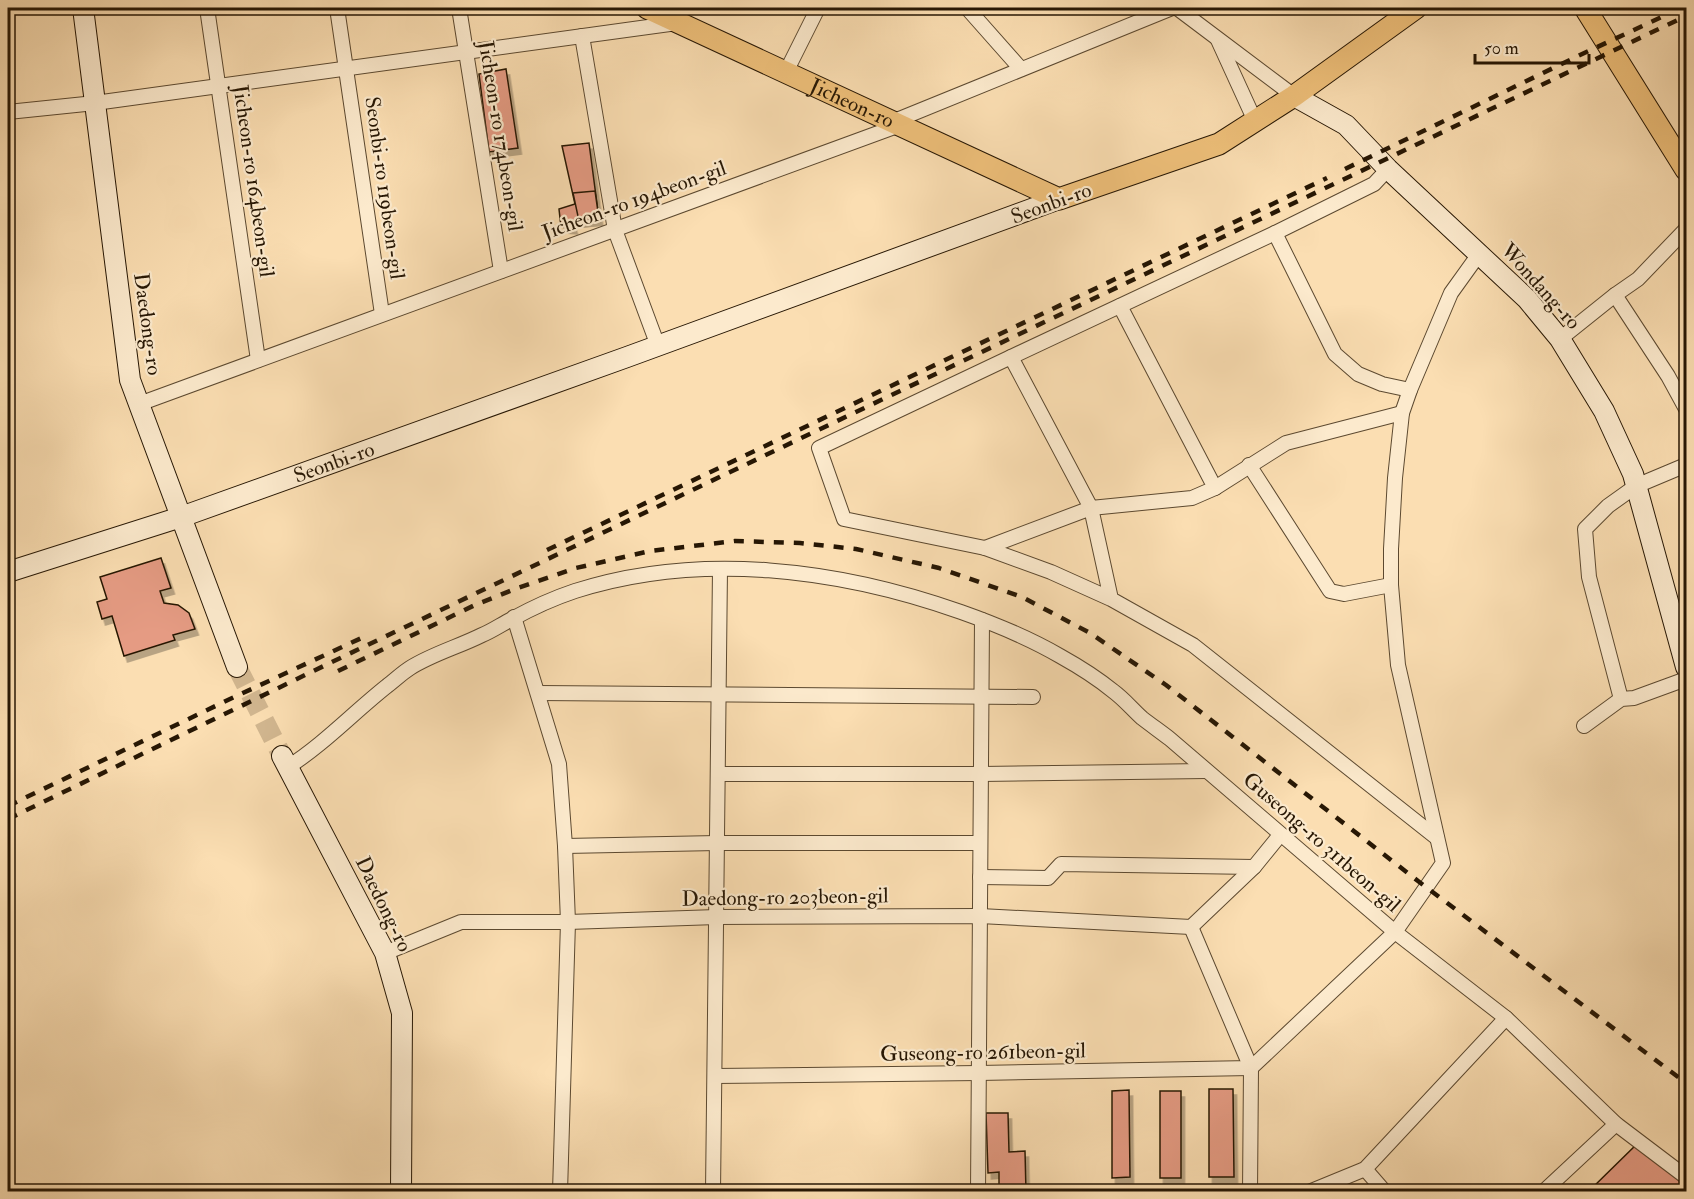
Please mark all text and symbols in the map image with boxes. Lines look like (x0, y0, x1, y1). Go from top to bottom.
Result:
scale bar (1475, 27, 1589, 65)
text: 50 m (1484, 37, 1519, 60)
street label: Jicheon-ro 174beon-gil (472, 38, 529, 234)
street label: Jicheon-ro (804, 72, 898, 135)
street label: Jicheon-ro 164beon-gil (227, 82, 280, 279)
street label: Seonbi-ro 119beon-gil (358, 95, 411, 282)
street label: Jicheon-ro 194beon-gil (538, 154, 730, 247)
street label: Seonbi-ro (1007, 176, 1095, 230)
street label: Wondang-ro (1494, 237, 1587, 335)
street label: Daedong-ro (127, 271, 168, 377)
street label: Seonbi-ro (290, 436, 378, 489)
street label: Guseong-ro 311beon-gil (1237, 767, 1407, 919)
street label: Daedong-ro (349, 852, 418, 956)
street label: Daedong-ro 203beon-gil (681, 882, 889, 913)
street label: Guseong-ro 261beon-gil (880, 1037, 1087, 1068)

